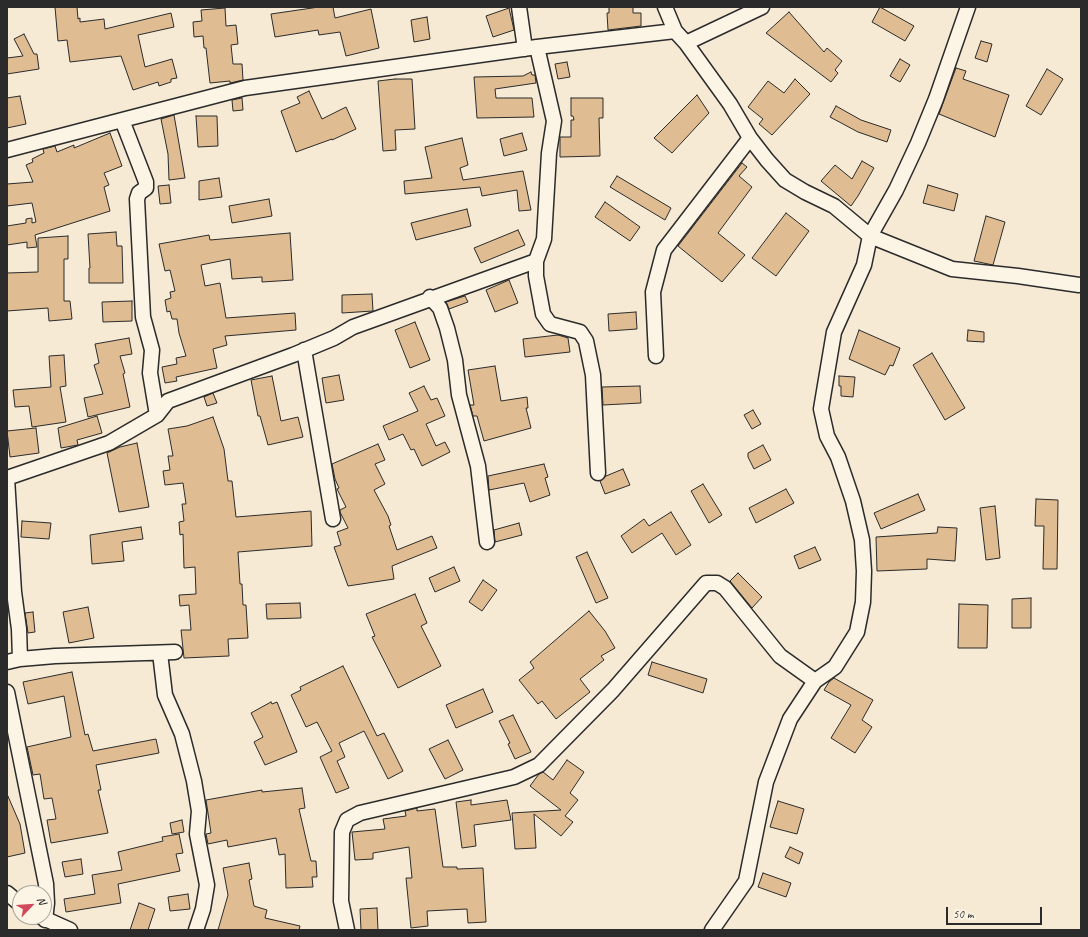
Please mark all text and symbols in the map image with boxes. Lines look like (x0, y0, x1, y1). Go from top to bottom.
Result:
north arrow (12, 885, 52, 925)
text: N (34, 894, 50, 906)
scale bar (948, 899, 1044, 925)
text: 50 m (953, 906, 973, 922)

